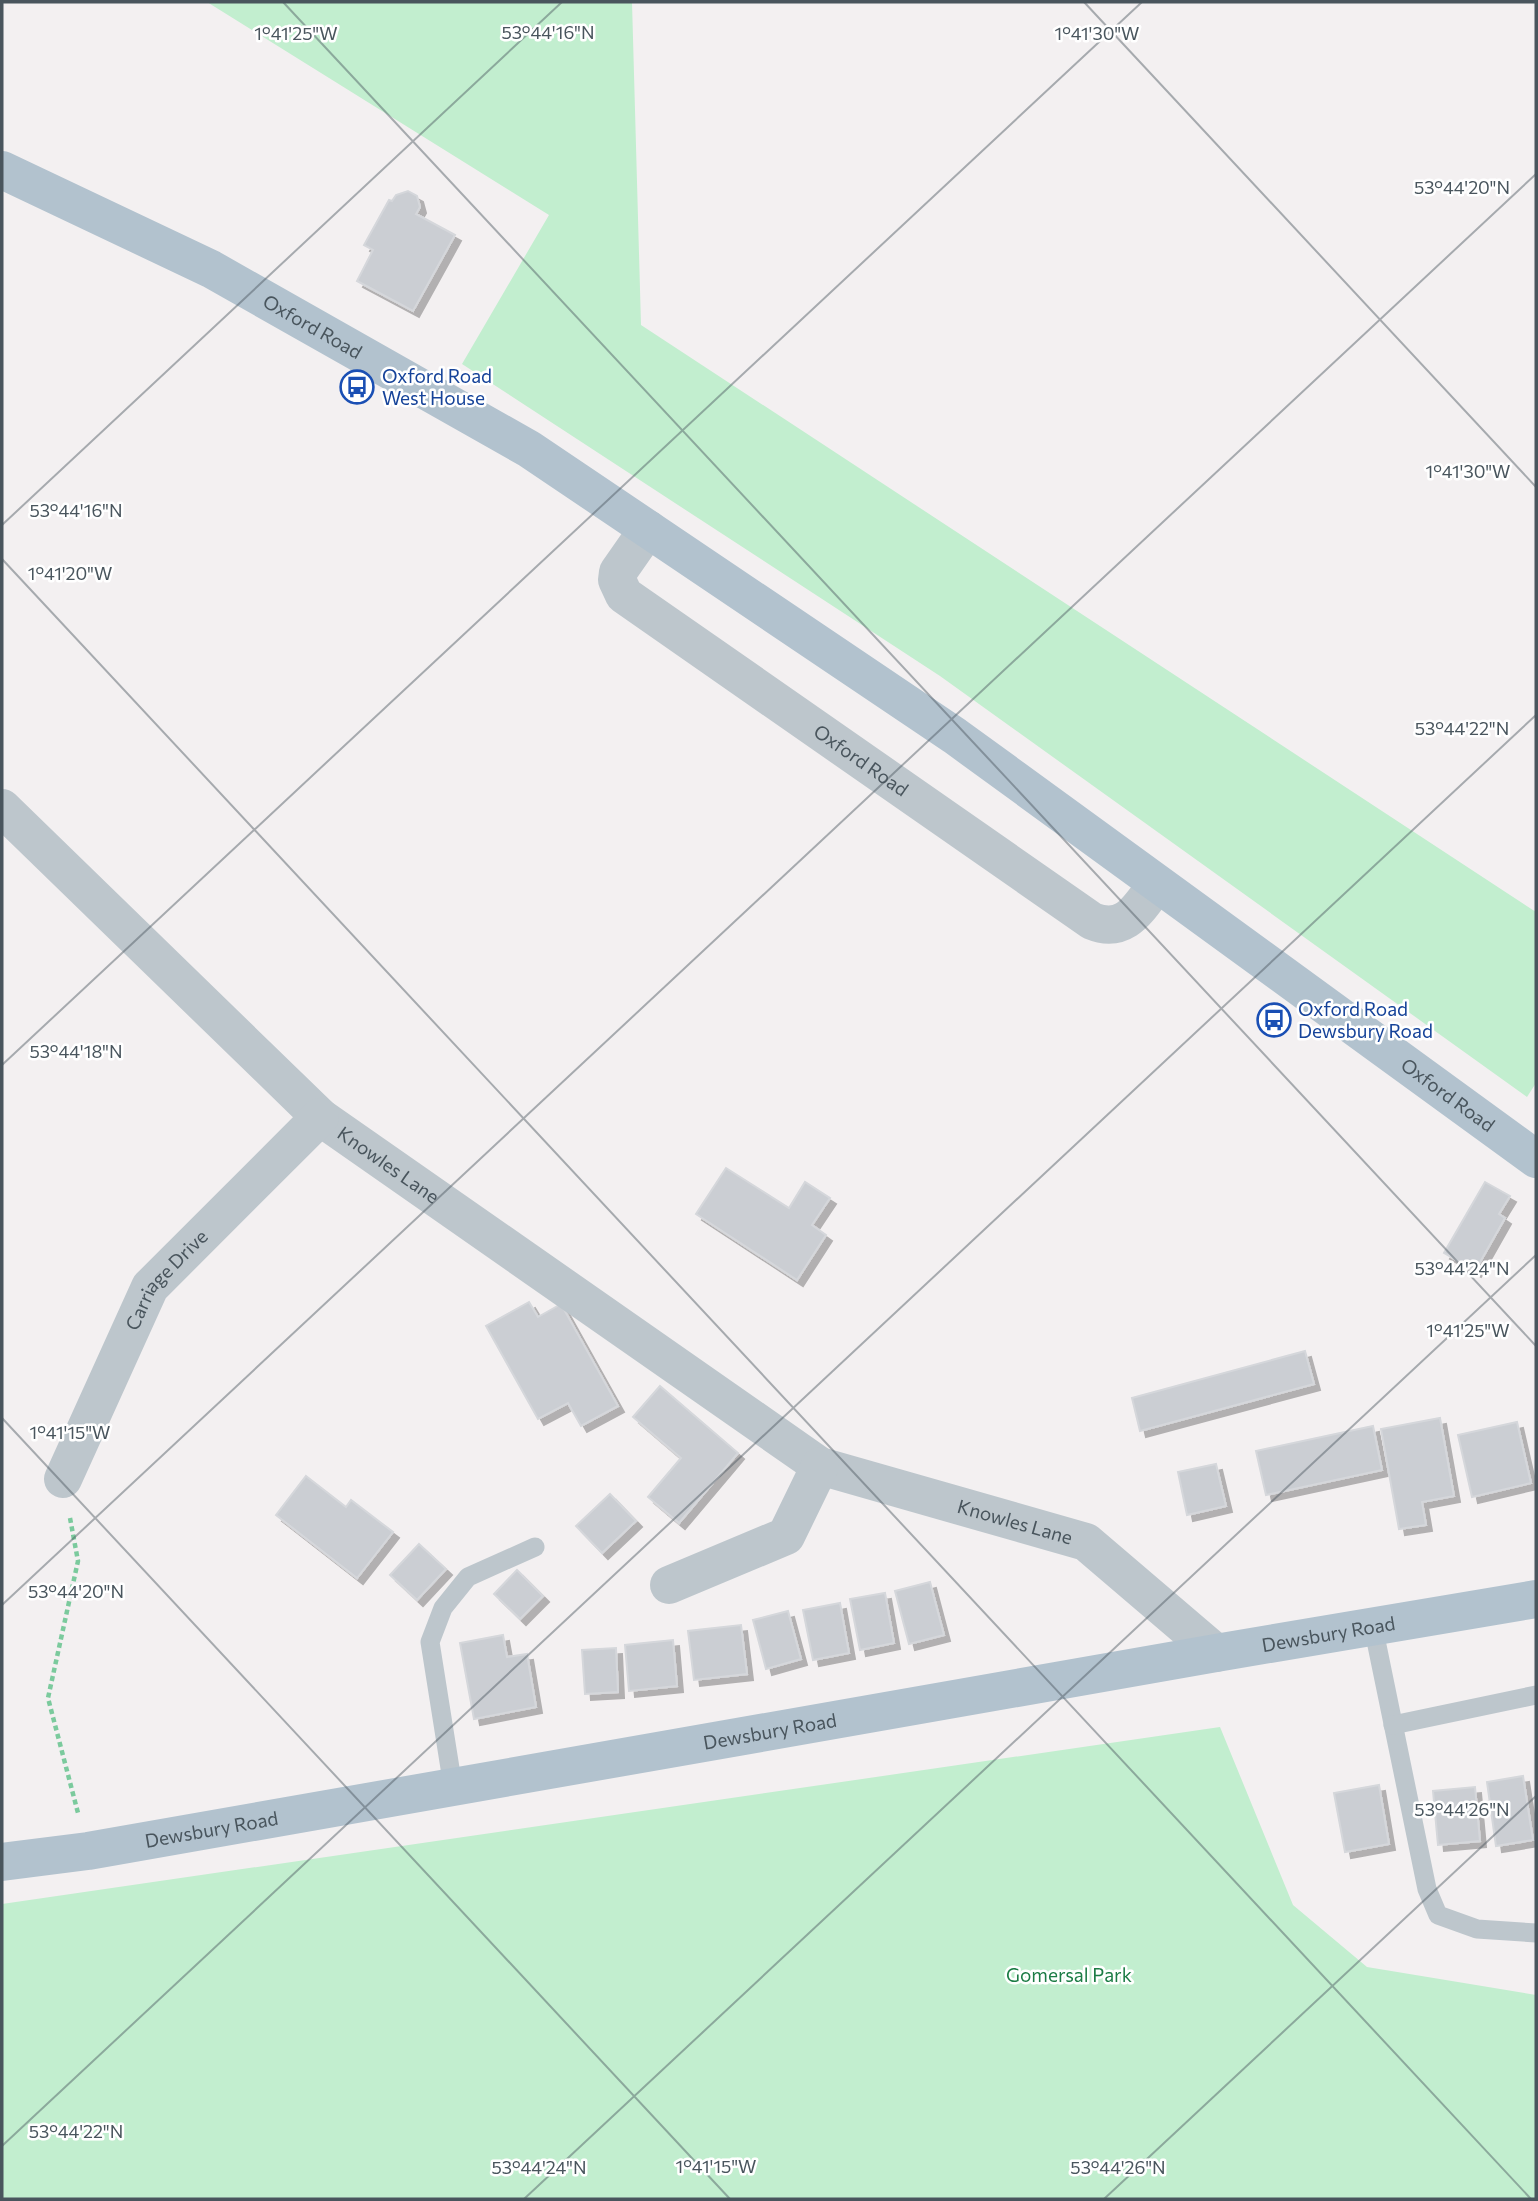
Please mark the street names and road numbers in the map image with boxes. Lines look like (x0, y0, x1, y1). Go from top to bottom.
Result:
street label: Oxford Road (259, 289, 366, 363)
street label: Oxford Road (810, 719, 913, 801)
street label: Oxford Road (1397, 1053, 1499, 1136)
street label: Knowles Lane (334, 1121, 444, 1208)
street label: Carriage Drive (120, 1224, 212, 1334)
street label: Knowles Lane (955, 1494, 1075, 1549)
street label: Dewsbury Road (1260, 1611, 1397, 1656)
street label: Dewsbury Road (701, 1708, 838, 1754)
street label: Dewsbury Road (143, 1806, 280, 1852)

